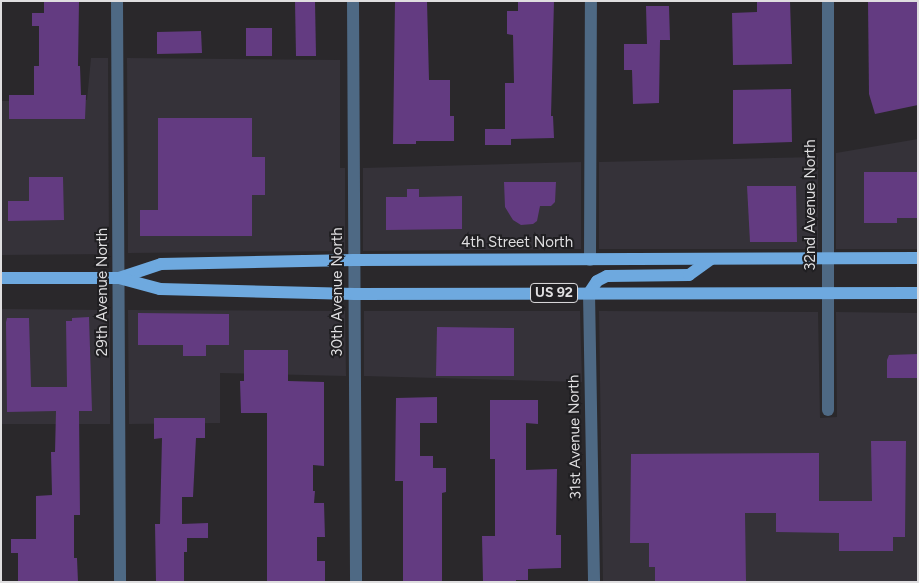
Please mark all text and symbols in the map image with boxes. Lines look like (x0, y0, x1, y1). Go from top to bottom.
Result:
street label: 32nd Avenue North (802, 139, 820, 271)
street label: 30th Avenue North (329, 227, 347, 357)
street label: 29th Avenue North (94, 228, 112, 356)
street label: 4th Street North (461, 234, 573, 252)
road number: US 92 (529, 282, 579, 304)
street label: 31st Avenue North (565, 375, 585, 499)

